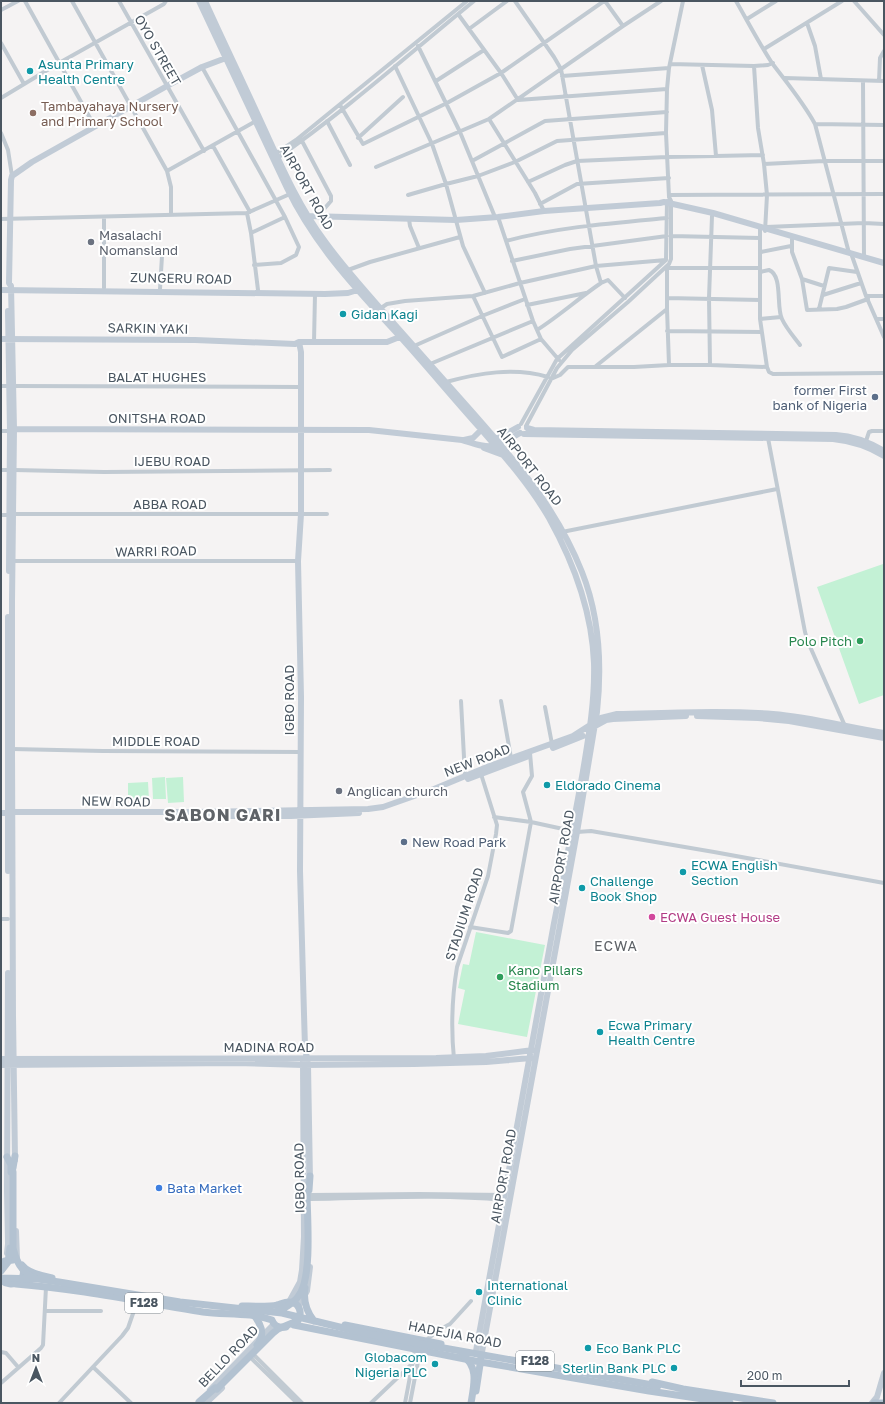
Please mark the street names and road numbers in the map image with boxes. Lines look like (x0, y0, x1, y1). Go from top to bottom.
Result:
street label: OYO STREET (131, 12, 185, 88)
street label: AIRPORT ROAD (277, 141, 337, 233)
street label: ZUNGERU ROAD (130, 269, 232, 287)
street label: SARKIN YAKI (108, 319, 188, 337)
street label: BALAT HUGHES (108, 369, 206, 385)
street label: ONITSHA ROAD (108, 410, 206, 426)
street label: AIRPORT ROAD (494, 423, 566, 509)
street label: IJEBU ROAD (134, 453, 210, 469)
street label: ABBA ROAD (133, 496, 207, 512)
street label: WARRI ROAD (115, 542, 197, 560)
street label: IGBO ROAD (281, 665, 297, 735)
street label: MIDDLE ROAD (112, 733, 200, 749)
street label: NEW ROAD (442, 740, 512, 780)
street label: NEW ROAD (81, 792, 151, 810)
street label: AIRPORT ROAD (545, 808, 577, 906)
street label: STADIUM ROAD (441, 865, 487, 963)
street label: MADINA ROAD (224, 1039, 314, 1055)
street label: AIRPORT ROAD (487, 1127, 519, 1225)
street label: IGBO ROAD (290, 1142, 308, 1214)
road number: F128 (125, 1293, 163, 1313)
street label: HADEJIA ROAD (407, 1317, 503, 1351)
street label: BELLO ROAD (195, 1322, 261, 1390)
road number: F128 (516, 1351, 554, 1371)

